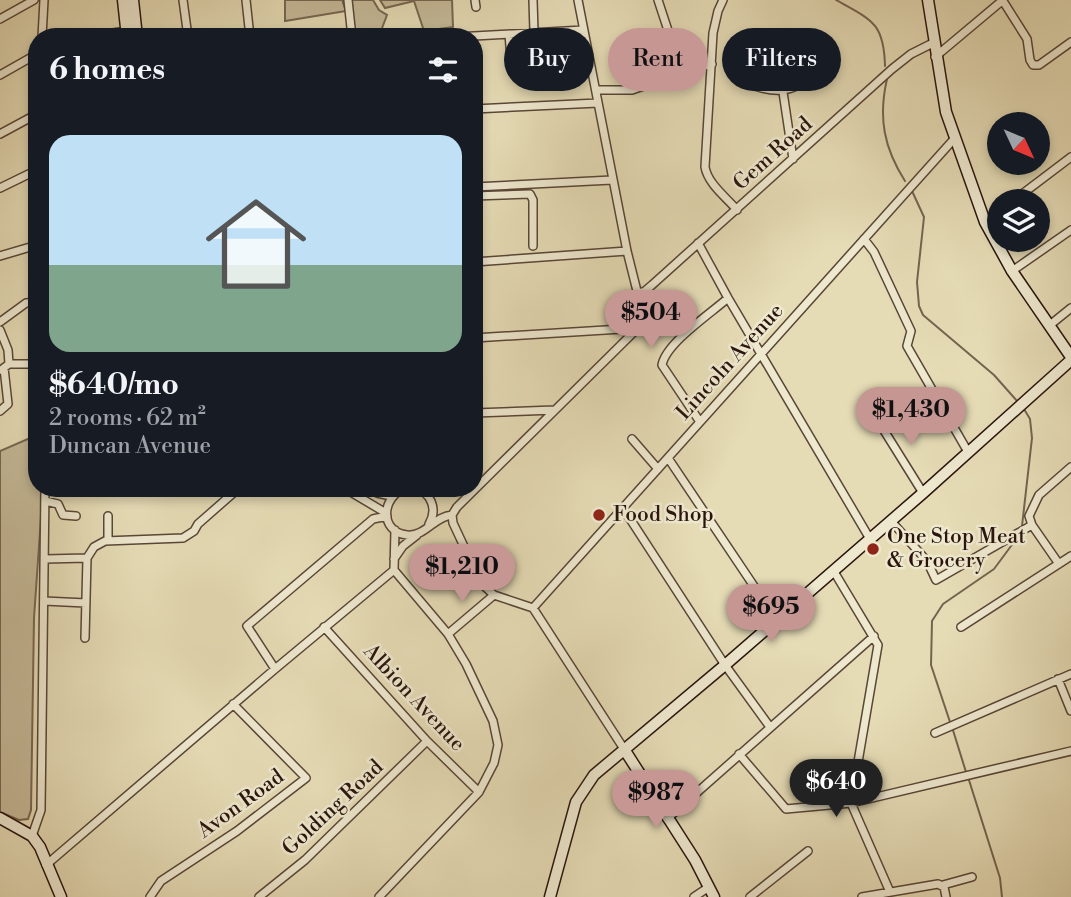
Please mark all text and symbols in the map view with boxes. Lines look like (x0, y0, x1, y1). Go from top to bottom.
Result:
chip: Buy (504, 28, 594, 91)
chip: Rent (608, 28, 708, 91)
chip: Filters (722, 28, 841, 91)
text: 6 homes (49, 51, 165, 89)
icon: filters (424, 51, 462, 89)
street label: Gem Road (728, 112, 818, 196)
north arrow (987, 112, 1050, 175)
map controls (987, 112, 1050, 252)
icon: home (193, 181, 319, 307)
button: layers (987, 189, 1050, 252)
pin: $504 (610, 290, 692, 350)
street label: Lincoln Avenue (671, 298, 789, 426)
text: $504 (621, 299, 681, 327)
text: $640/mo (49, 366, 179, 404)
pin: $1,430 (854, 388, 968, 447)
text: $1,430 (872, 396, 950, 424)
text: 2 rooms · 62 m² (49, 404, 206, 432)
text: Duncan Avenue (49, 432, 211, 460)
place label: Food Shop (613, 502, 714, 528)
marker: Food Shop (591, 507, 607, 523)
place label: One Stop Meat & Grocery (887, 524, 1026, 574)
marker: One Stop Meat & Grocery (865, 541, 881, 557)
pin: $1,210 (405, 544, 519, 604)
text: $1,210 (425, 553, 499, 581)
pin: $695 (730, 584, 812, 644)
text: $695 (743, 593, 799, 621)
street label: Albion Avenue (357, 638, 470, 757)
street label: Golding Road (277, 755, 389, 861)
pin: $640 (795, 760, 877, 819)
street label: Avon Road (192, 764, 289, 845)
text: $640 (806, 768, 866, 796)
pin: $987 (615, 770, 697, 830)
text: $987 (628, 779, 684, 807)

